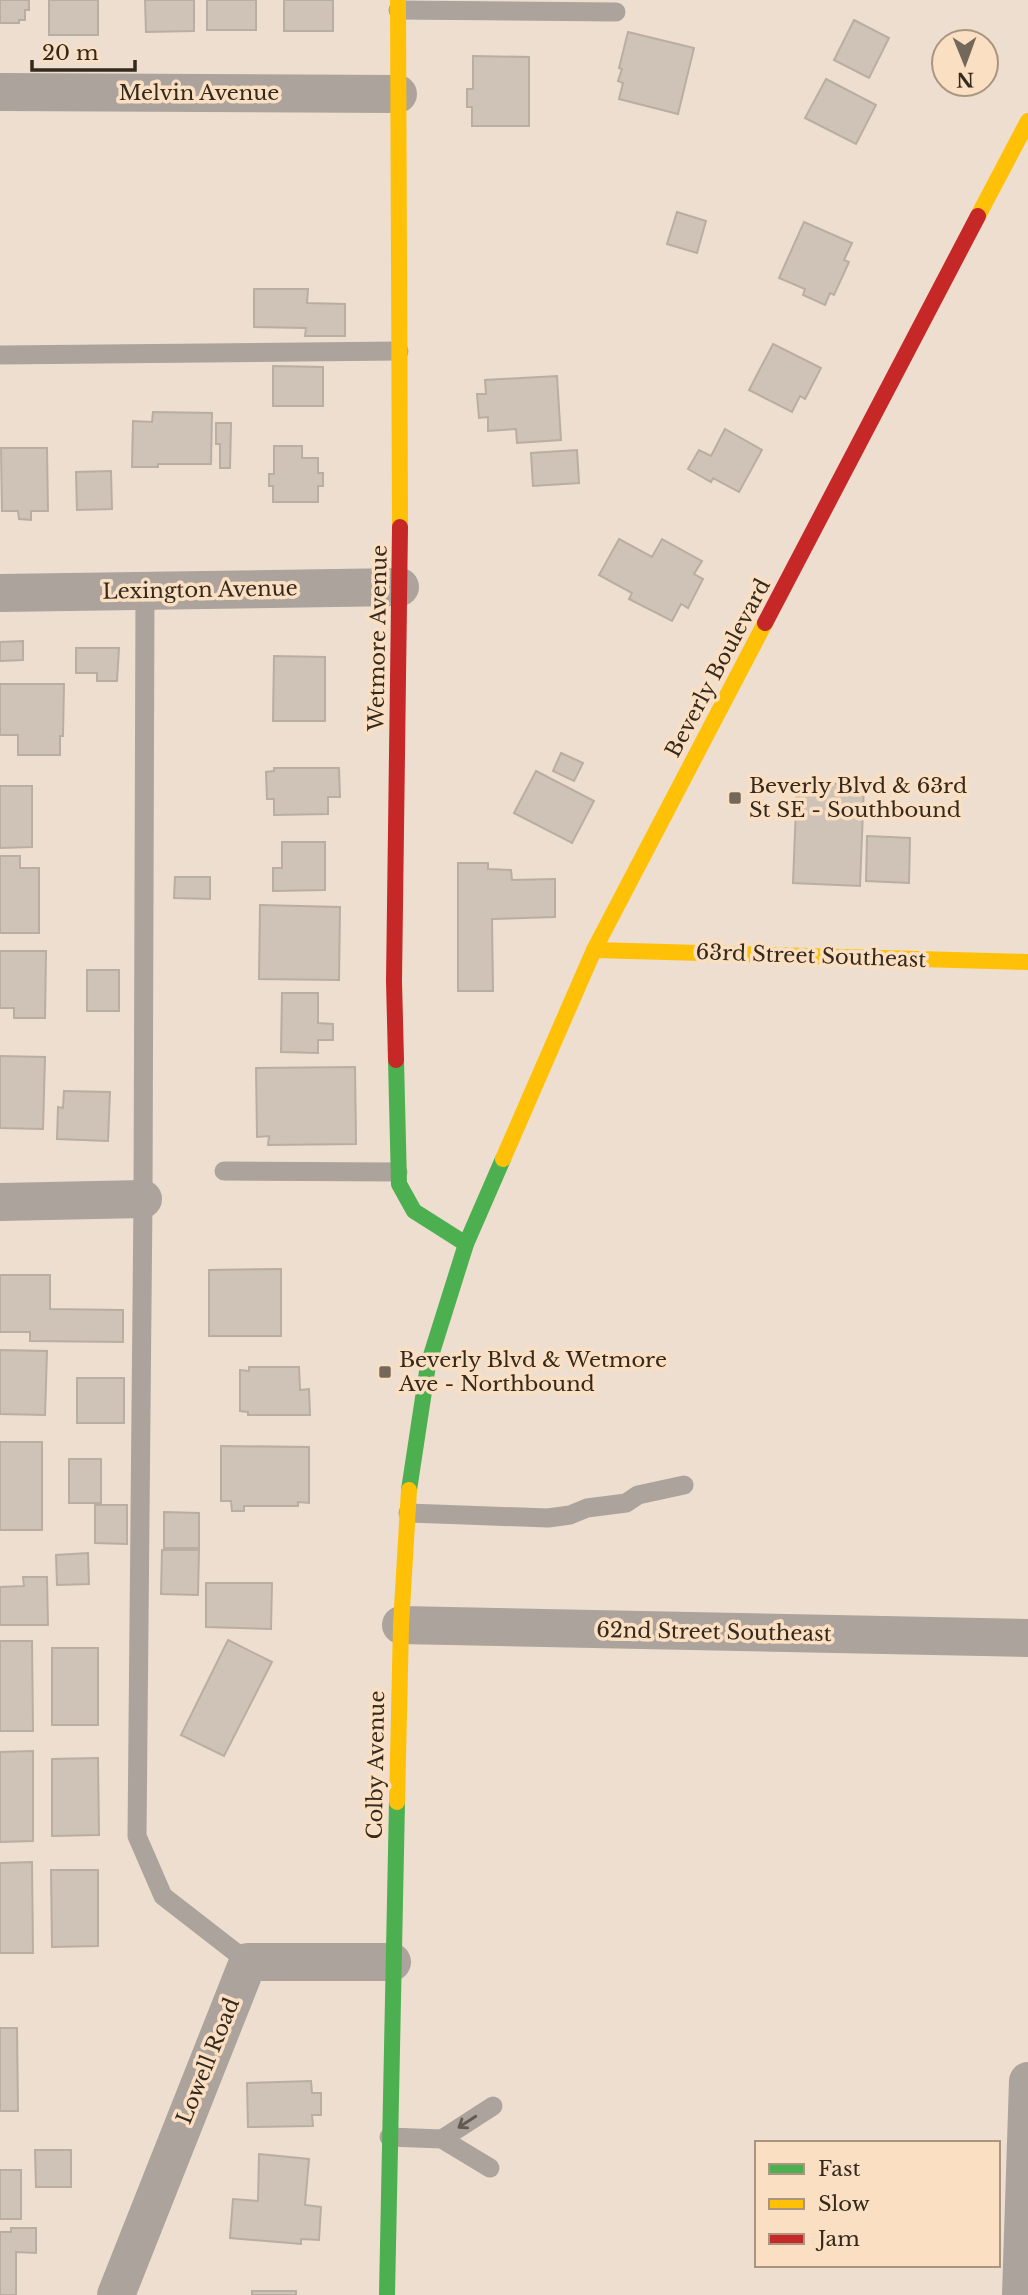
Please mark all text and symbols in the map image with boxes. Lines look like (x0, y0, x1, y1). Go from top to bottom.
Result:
scale bar (32, 28, 135, 72)
north arrow (930, 28, 1000, 98)
text: 20 m (42, 40, 99, 66)
text: N (956, 68, 974, 91)
street label: Melvin Avenue (119, 80, 279, 106)
street label: Wetmore Avenue (363, 545, 393, 732)
street label: Beverly Boulevard (660, 574, 776, 762)
street label: Lexington Avenue (102, 575, 298, 605)
place label: Beverly Blvd & 63rd St SE - Southbound (749, 773, 967, 823)
marker: Beverly Blvd & 63rd St SE - Southbound (727, 790, 743, 806)
street label: 63rd Street Southeast (695, 939, 927, 973)
place label: Beverly Blvd & Wetmore Ave - Northbound (398, 1347, 667, 1397)
marker: Beverly Blvd & Wetmore Ave - Northbound (377, 1364, 393, 1380)
street label: 62nd Street Southeast (596, 1617, 832, 1647)
street label: Colby Avenue (362, 1690, 390, 1840)
street label: Lowell Road (171, 1994, 245, 2128)
one-way arrow (458, 2116, 478, 2130)
legend (755, 2141, 1000, 2267)
text: Fast (818, 2156, 860, 2182)
text: Slow (818, 2191, 870, 2217)
text: Jam (815, 2226, 860, 2252)

